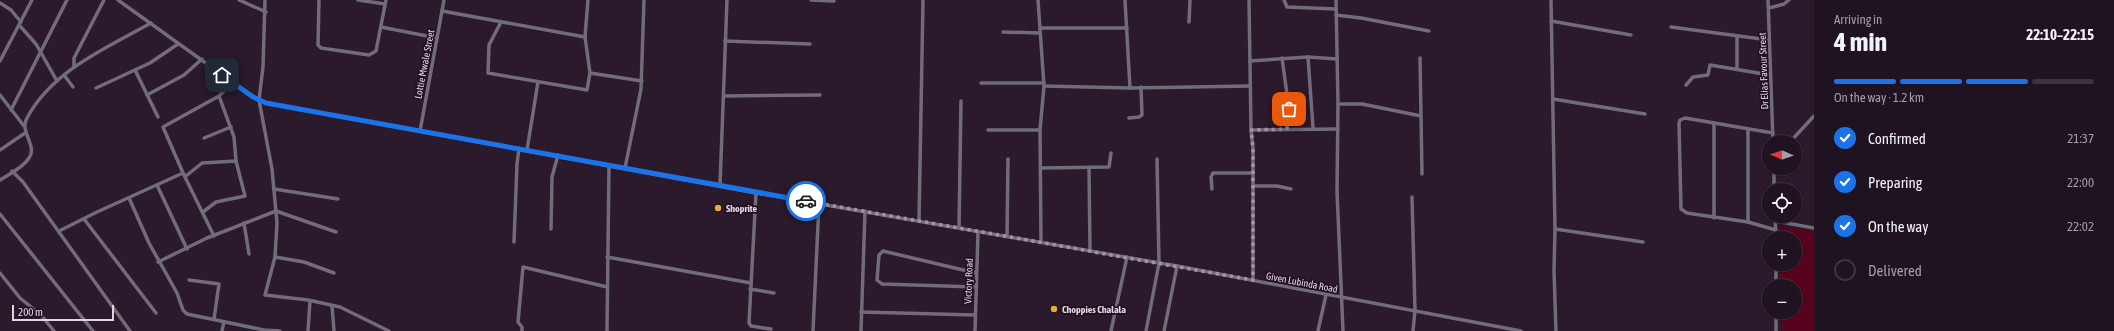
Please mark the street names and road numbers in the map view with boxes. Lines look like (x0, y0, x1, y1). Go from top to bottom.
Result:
street label: Lottie Mwale Street (412, 28, 437, 100)
street label: Dr Elias Favour Street (1757, 32, 1770, 110)
street label: Victory Road (962, 258, 975, 304)
street label: Given Lubinda Road (1265, 270, 1339, 295)

